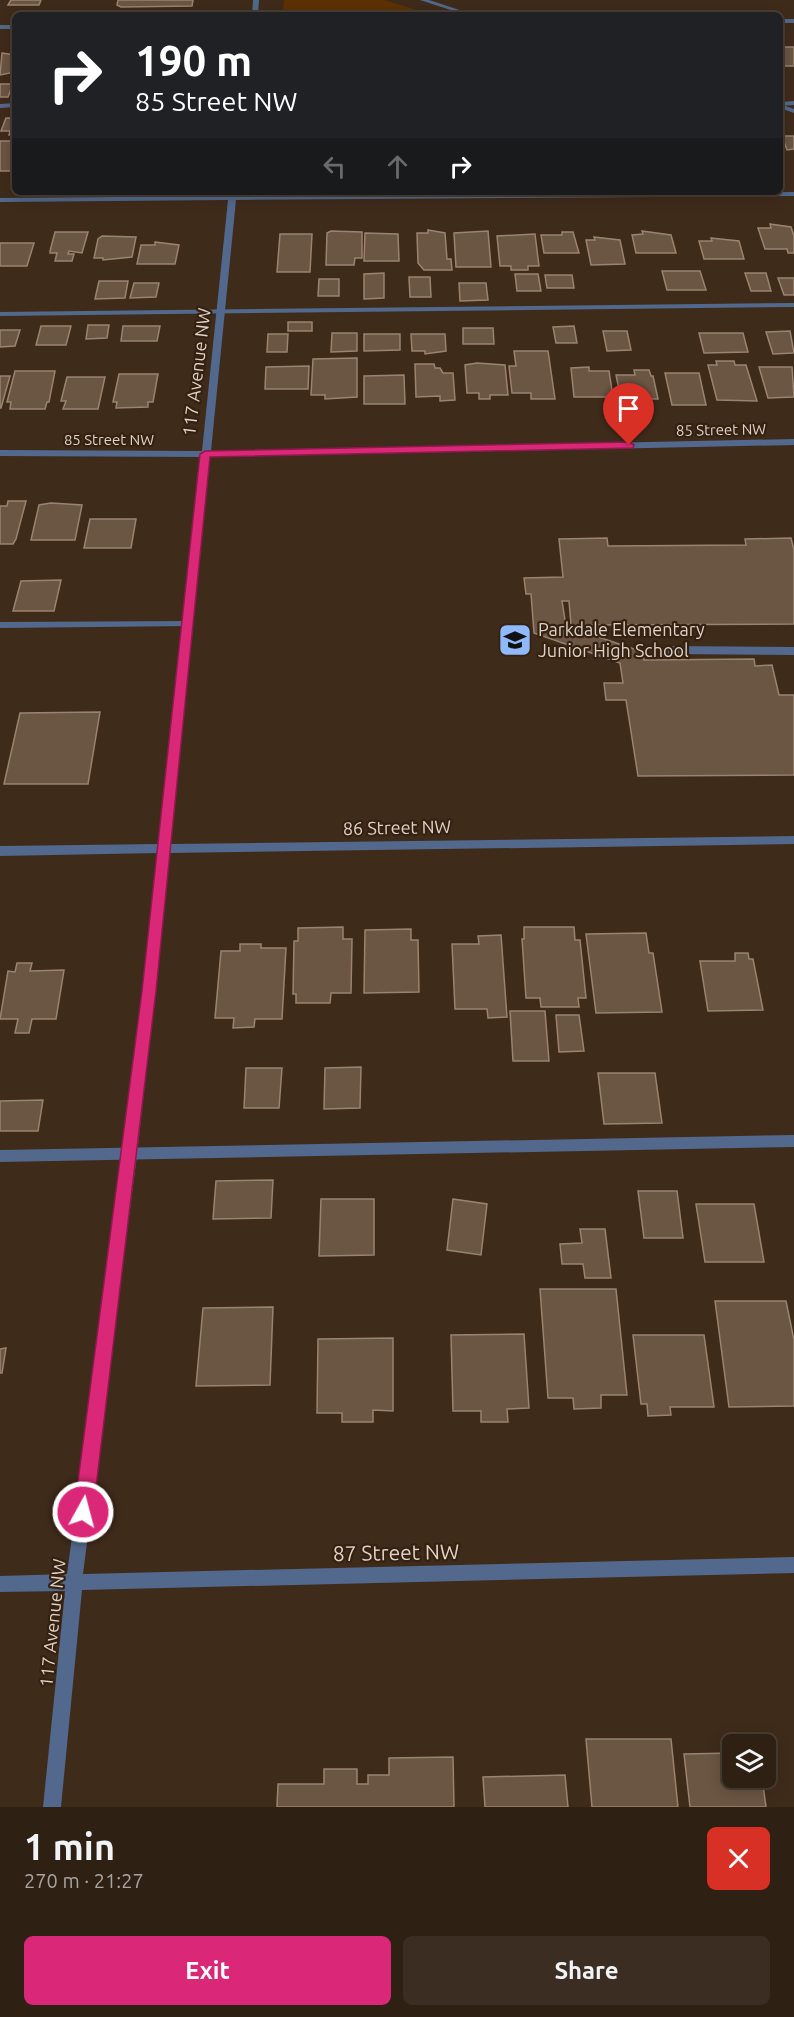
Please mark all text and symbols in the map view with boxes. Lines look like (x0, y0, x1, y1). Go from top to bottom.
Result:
icon: right (36, 36, 114, 114)
text: 190 m (135, 37, 252, 84)
text: 85 Street NW (135, 86, 297, 116)
icon: left (318, 150, 351, 183)
icon: ahead (381, 150, 414, 183)
icon: right (444, 150, 477, 183)
street label: 117 Avenue NW (178, 306, 214, 437)
pin (603, 383, 654, 445)
icon: arrive (612, 392, 645, 425)
street label: 85 Street NW (676, 420, 766, 439)
street label: 85 Street NW (64, 431, 154, 448)
place label: Parkdale Elementary Junior High School (538, 619, 705, 660)
school or university icon: Parkdale Elementary Junior High School (497, 622, 533, 658)
street label: 86 Street NW (343, 816, 452, 838)
position arrow (51, 1480, 115, 1544)
street label: 87 Street NW (333, 1539, 459, 1565)
street label: 117 Avenue NW (35, 1557, 69, 1688)
map controls (722, 1734, 776, 1788)
button: layers (722, 1734, 776, 1788)
text: 1 min (24, 1826, 115, 1867)
button: close (707, 1827, 770, 1890)
text: 270 m · 21:27 (24, 1869, 144, 1892)
button: Exit (24, 1936, 391, 2005)
button: Share (403, 1936, 770, 2005)

